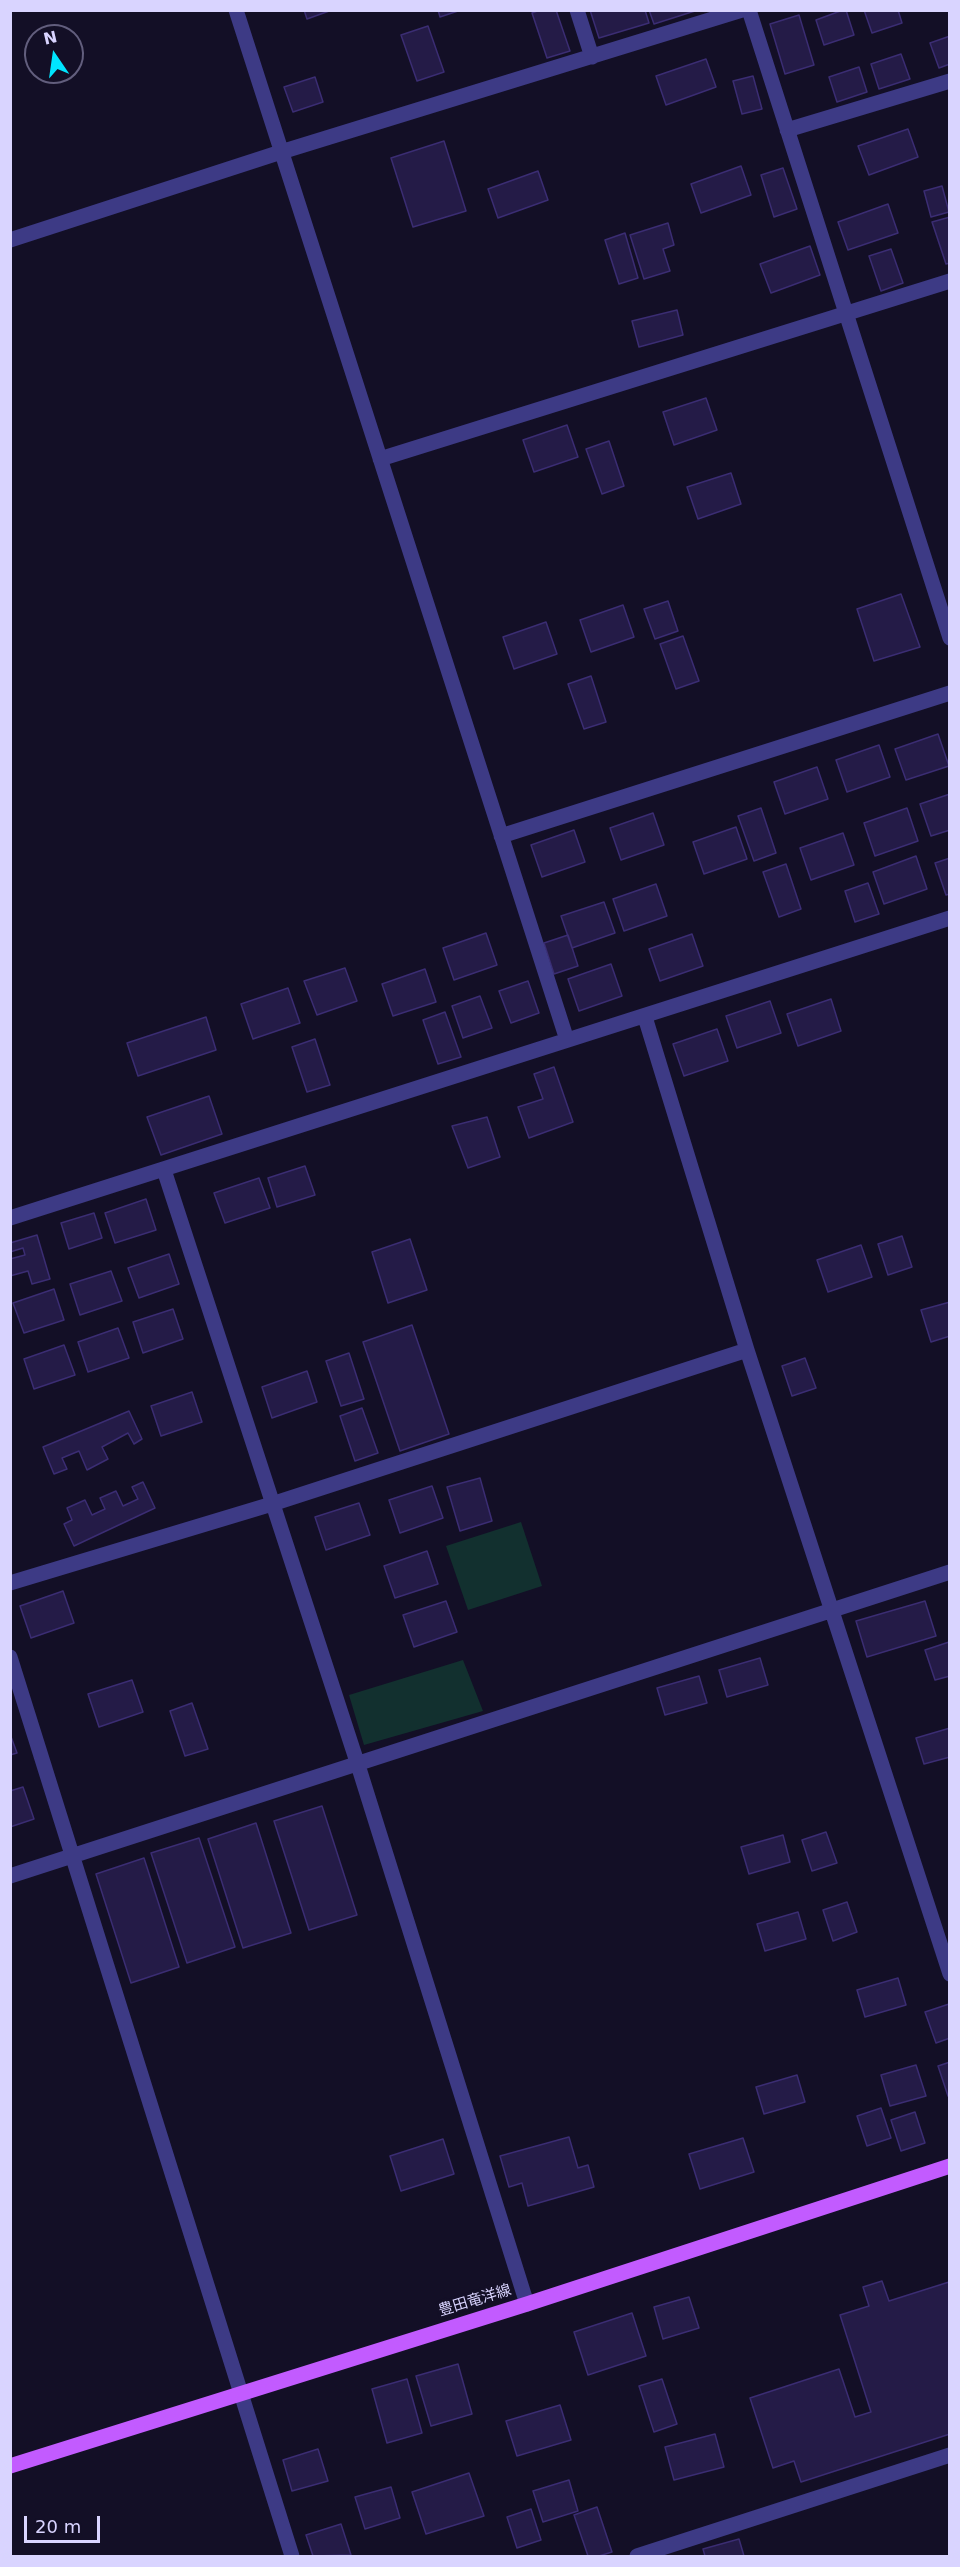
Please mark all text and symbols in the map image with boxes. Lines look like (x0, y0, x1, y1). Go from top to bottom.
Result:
north arrow (24, 24, 84, 84)
text: N (42, 27, 59, 49)
street label: 豊田竜洋線 (437, 2281, 513, 2321)
scale bar (27, 2504, 104, 2542)
text: 20 m (35, 2516, 81, 2537)

